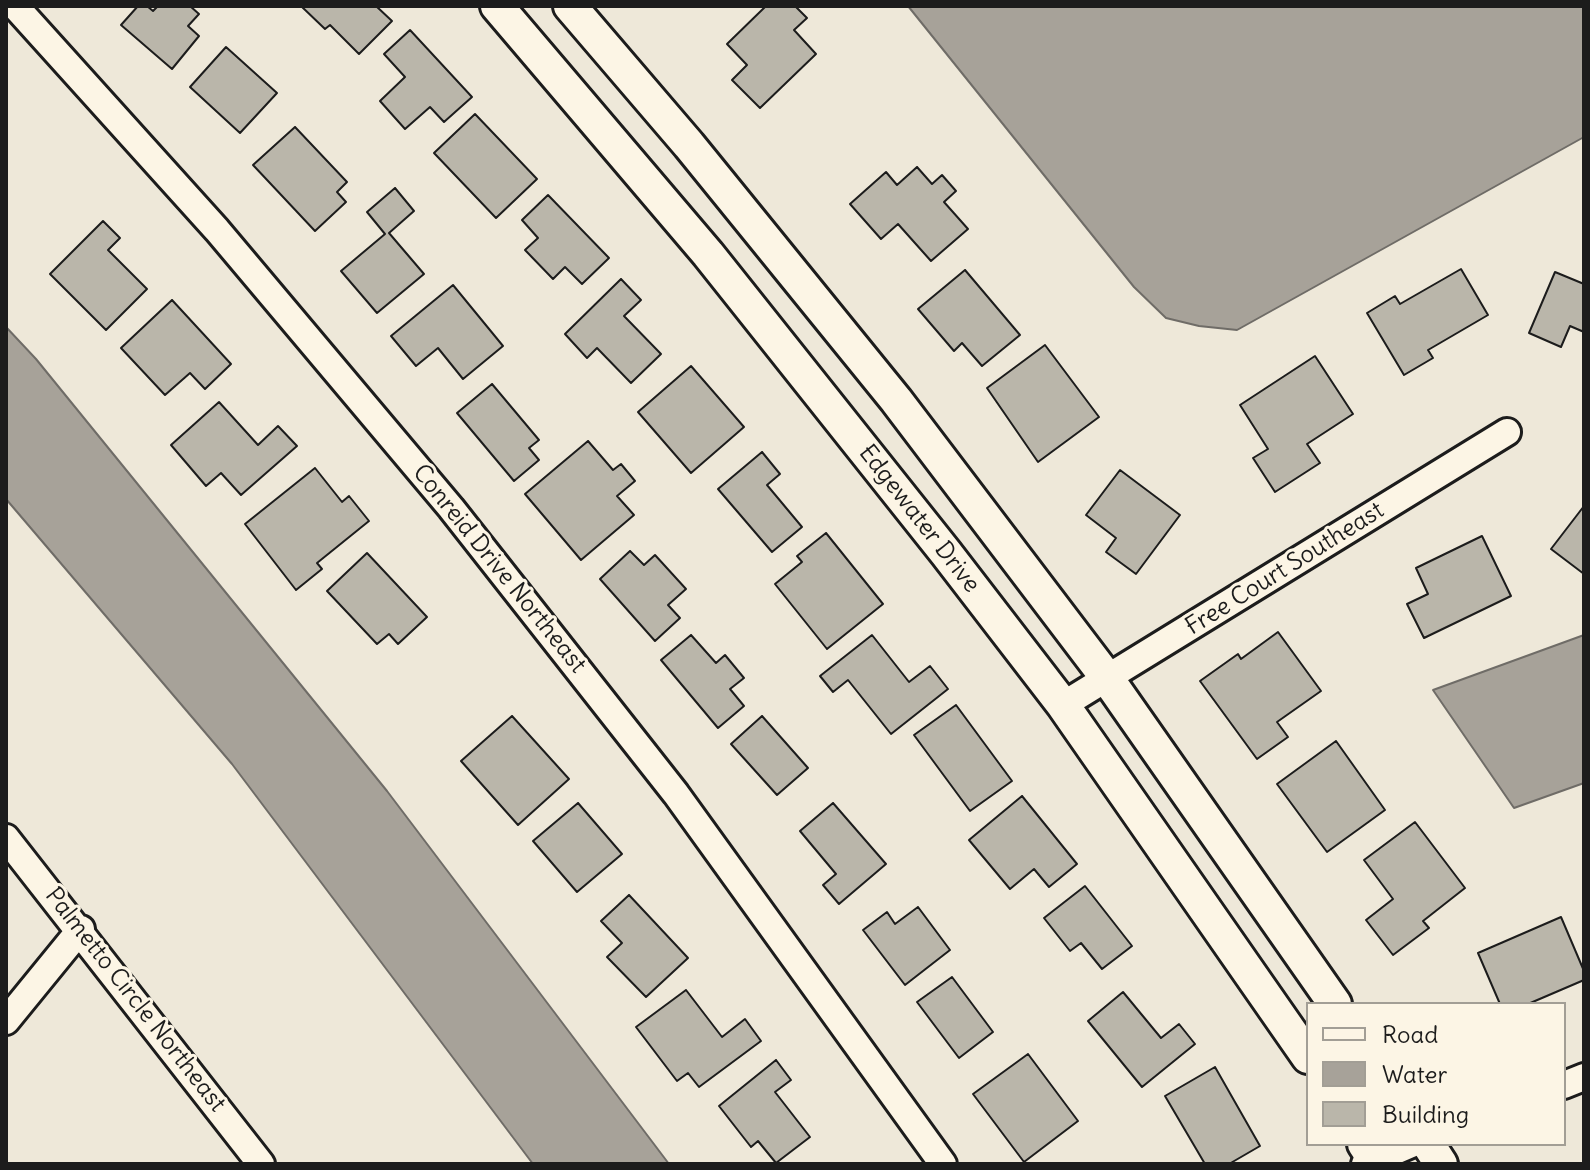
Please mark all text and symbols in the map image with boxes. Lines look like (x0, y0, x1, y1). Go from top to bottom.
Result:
street label: Edgewater Drive (852, 439, 986, 599)
street label: Conreid Drive Northeast (406, 459, 592, 679)
street label: Free Court Southeast (1181, 496, 1389, 642)
street label: Palmetto Circle Northeast (39, 882, 231, 1118)
legend (1306, 1002, 1566, 1146)
text: Road (1382, 1019, 1438, 1049)
text: Water (1382, 1059, 1447, 1089)
text: Building (1382, 1099, 1469, 1129)

